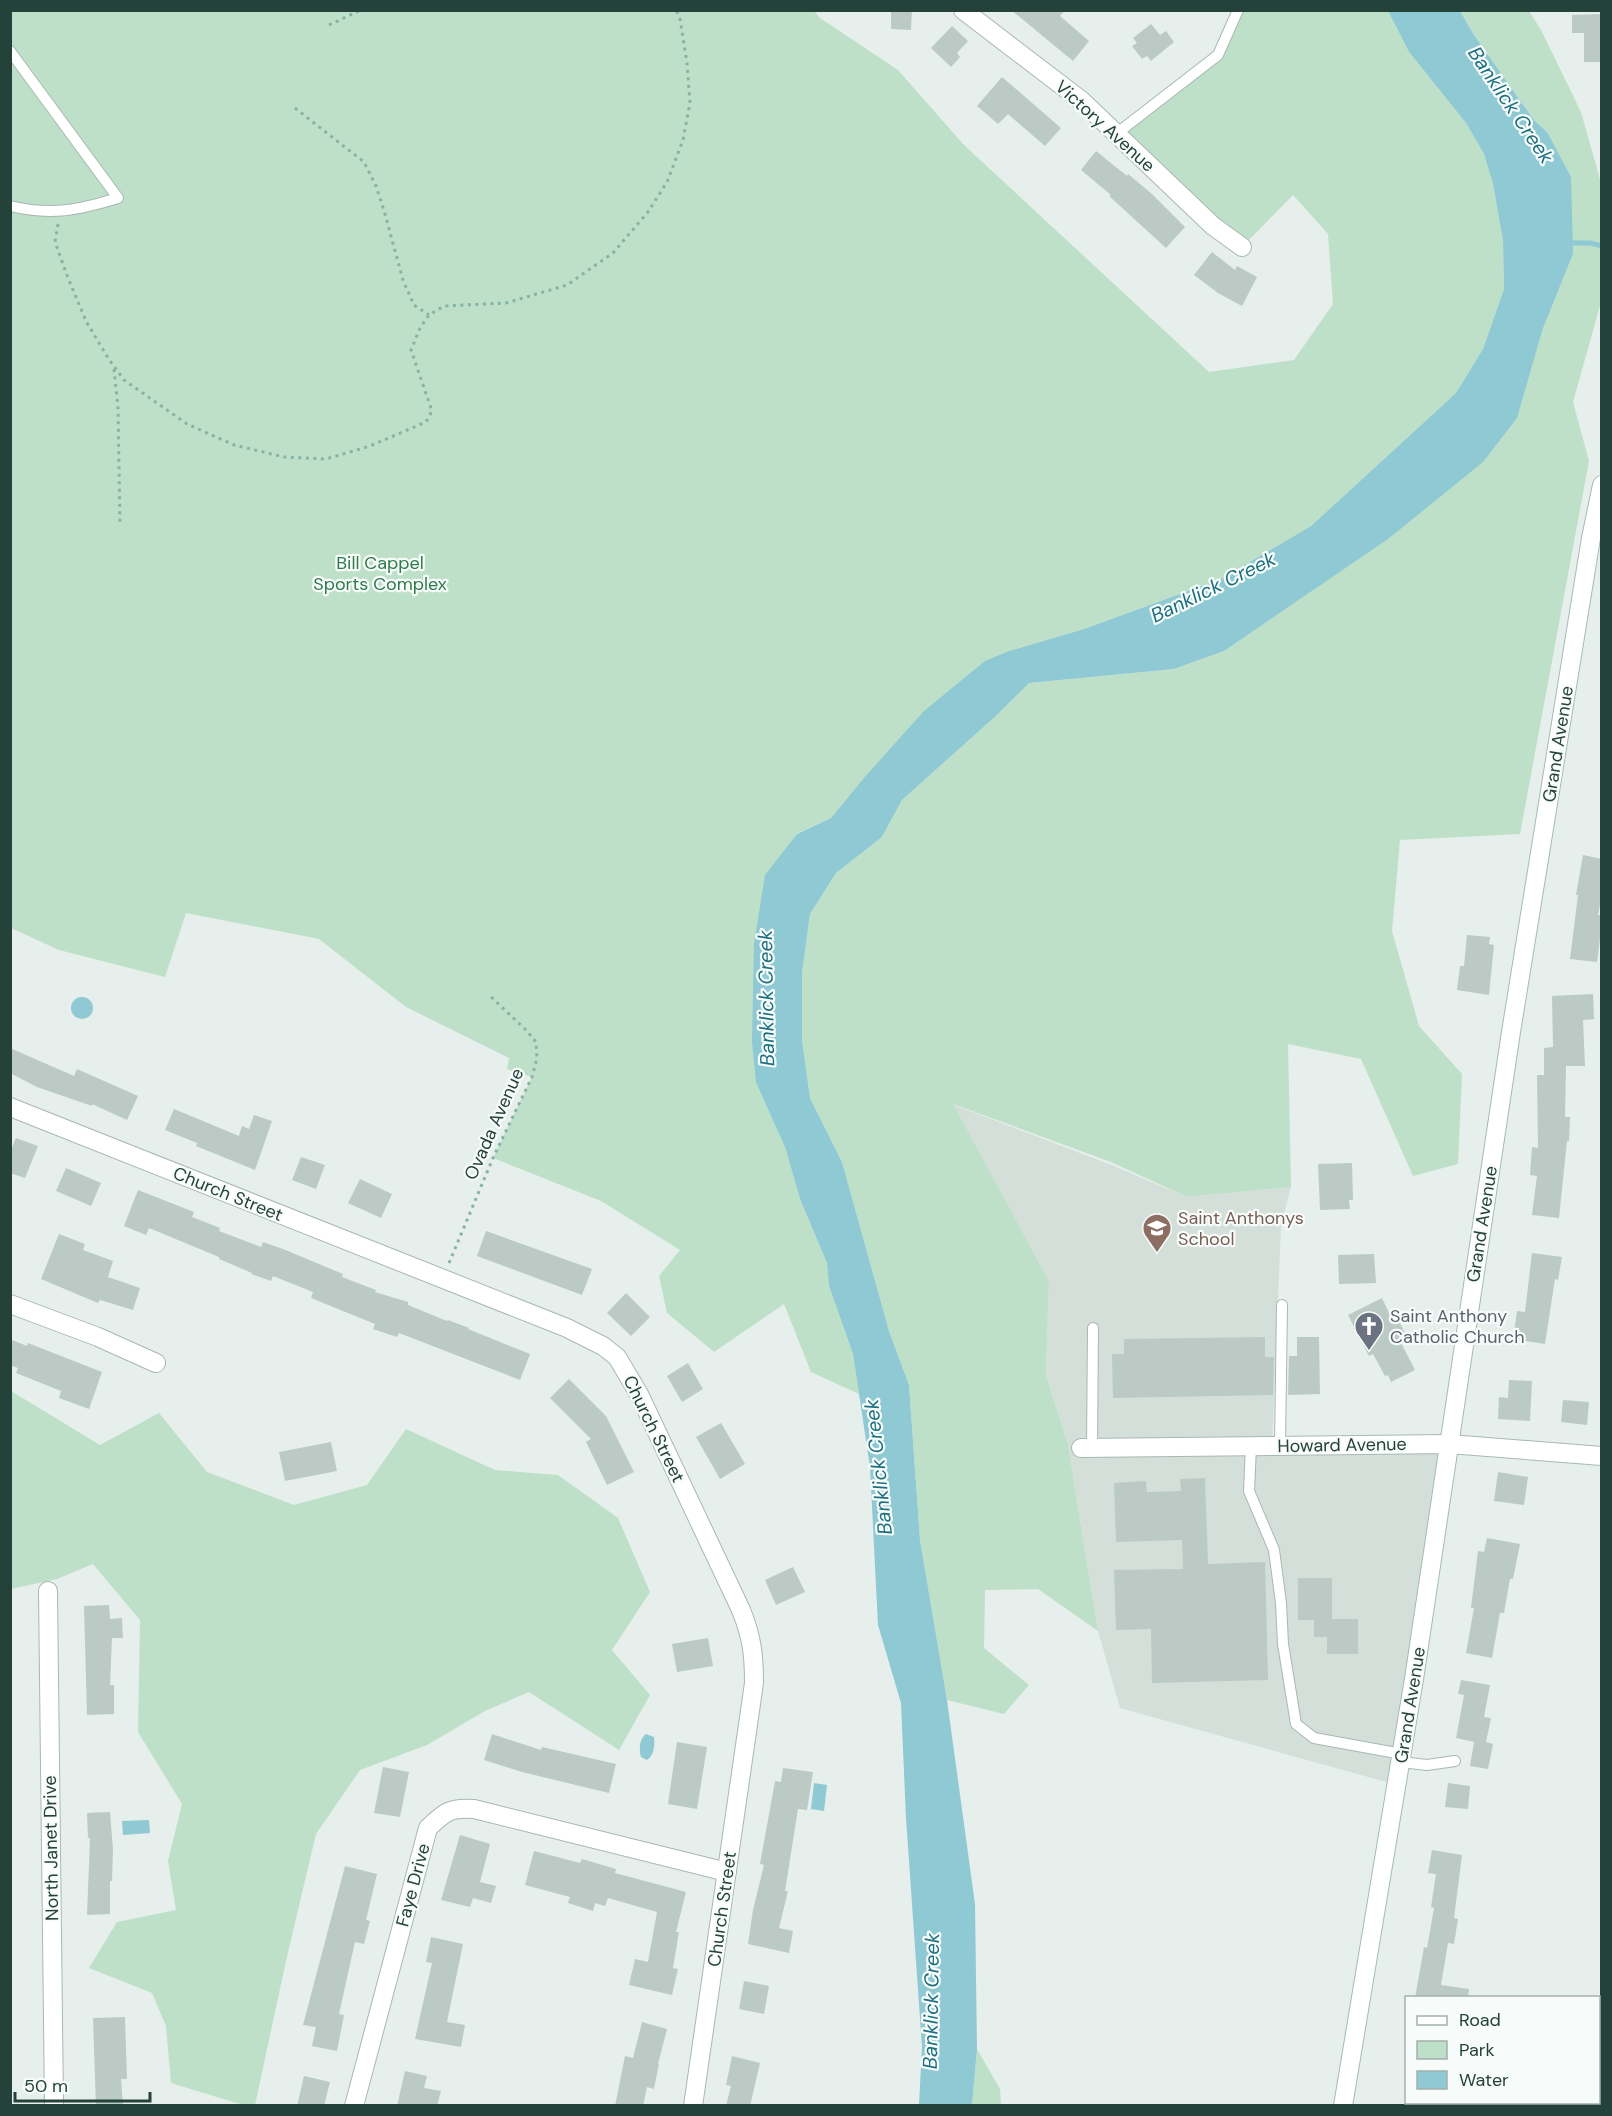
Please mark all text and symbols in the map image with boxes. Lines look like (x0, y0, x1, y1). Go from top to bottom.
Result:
water label: Banklick Creek (1462, 41, 1560, 169)
street label: Victory Avenue (1050, 75, 1160, 177)
water label: Banklick Creek (1146, 545, 1281, 629)
park label: Bill Cappel Sports Complex (313, 551, 447, 596)
street label: Grand Avenue (1537, 684, 1579, 804)
water label: Banklick Creek (752, 929, 780, 1066)
street label: Ovada Avenue (459, 1064, 529, 1184)
street label: Church Street (170, 1161, 286, 1227)
street label: Grand Avenue (1461, 1164, 1503, 1284)
place label: Saint Anthonys School (1178, 1206, 1304, 1251)
school or university icon: Saint Anthonys School (1141, 1212, 1173, 1254)
place label: Saint Anthony Catholic Church (1390, 1304, 1524, 1349)
church icon: Saint Anthony Catholic Church (1353, 1310, 1385, 1352)
street label: Church Street (618, 1371, 690, 1487)
water label: Banklick Creek (858, 1397, 898, 1536)
street label: Howard Avenue (1277, 1432, 1407, 1458)
street label: Grand Avenue (1389, 1645, 1431, 1765)
street label: North Janet Drive (38, 1775, 64, 1921)
street label: Faye Drive (390, 1841, 436, 1929)
street label: Church Street (702, 1850, 742, 1968)
water label: Banklick Creek (917, 1932, 945, 2069)
legend (1405, 1996, 1600, 2104)
text: Road (1459, 2008, 1501, 2032)
text: Park (1459, 2038, 1495, 2062)
scale bar (15, 2065, 150, 2103)
text: Water (1459, 2068, 1509, 2092)
text: 50 m (24, 2074, 68, 2098)

